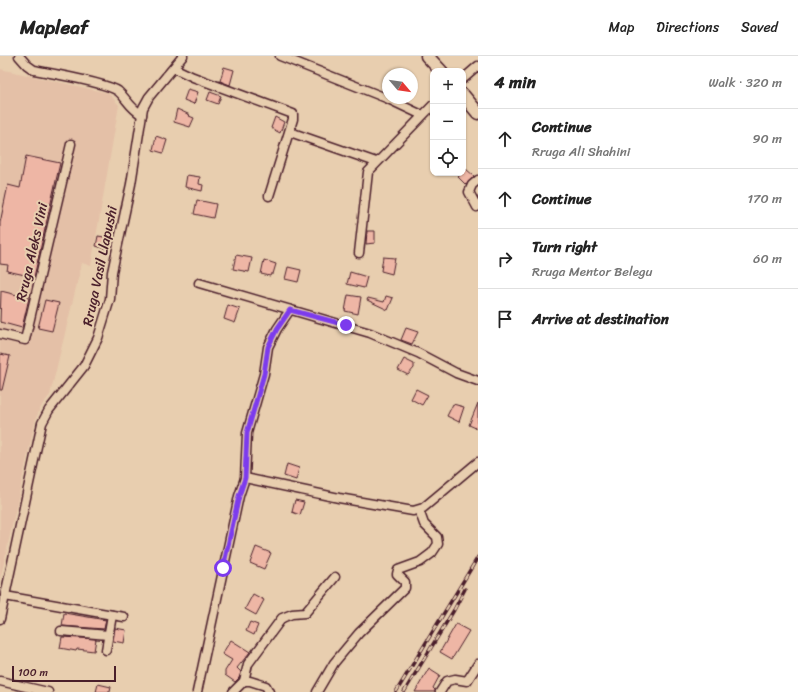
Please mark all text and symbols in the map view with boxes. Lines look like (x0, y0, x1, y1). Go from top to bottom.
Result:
text: Mapleaf (20, 11, 88, 44)
text: Map (608, 15, 634, 40)
text: Directions (656, 15, 719, 40)
text: Saved (741, 15, 778, 40)
text: 4 min (494, 67, 536, 97)
north arrow (382, 68, 418, 104)
map controls (430, 68, 466, 176)
button: + (430, 68, 466, 104)
text: Walk · 320 m (708, 71, 782, 94)
button: − (430, 104, 466, 140)
text: Continue (532, 114, 592, 140)
text: 90 m (752, 127, 782, 150)
icon: ahead (494, 128, 516, 150)
button: locate (430, 140, 466, 176)
text: Rruga Ali Shahini (532, 140, 630, 163)
text: Continue (532, 186, 592, 212)
text: 170 m (747, 187, 782, 210)
icon: ahead (494, 188, 516, 210)
street label: Rruga Aleks Vini (9, 199, 56, 304)
street label: Rruga Vasil Llapushi (75, 203, 125, 328)
text: Turn right (532, 234, 597, 260)
text: 60 m (753, 247, 782, 270)
icon: right (494, 248, 516, 270)
text: Rruga Mentor Belegu (532, 260, 652, 283)
text: Arrive at destination (532, 306, 669, 332)
icon: arrive (494, 308, 516, 330)
route end (337, 316, 355, 334)
route start (214, 559, 232, 577)
text: 100 m (18, 663, 48, 682)
scale bar (12, 664, 116, 683)

